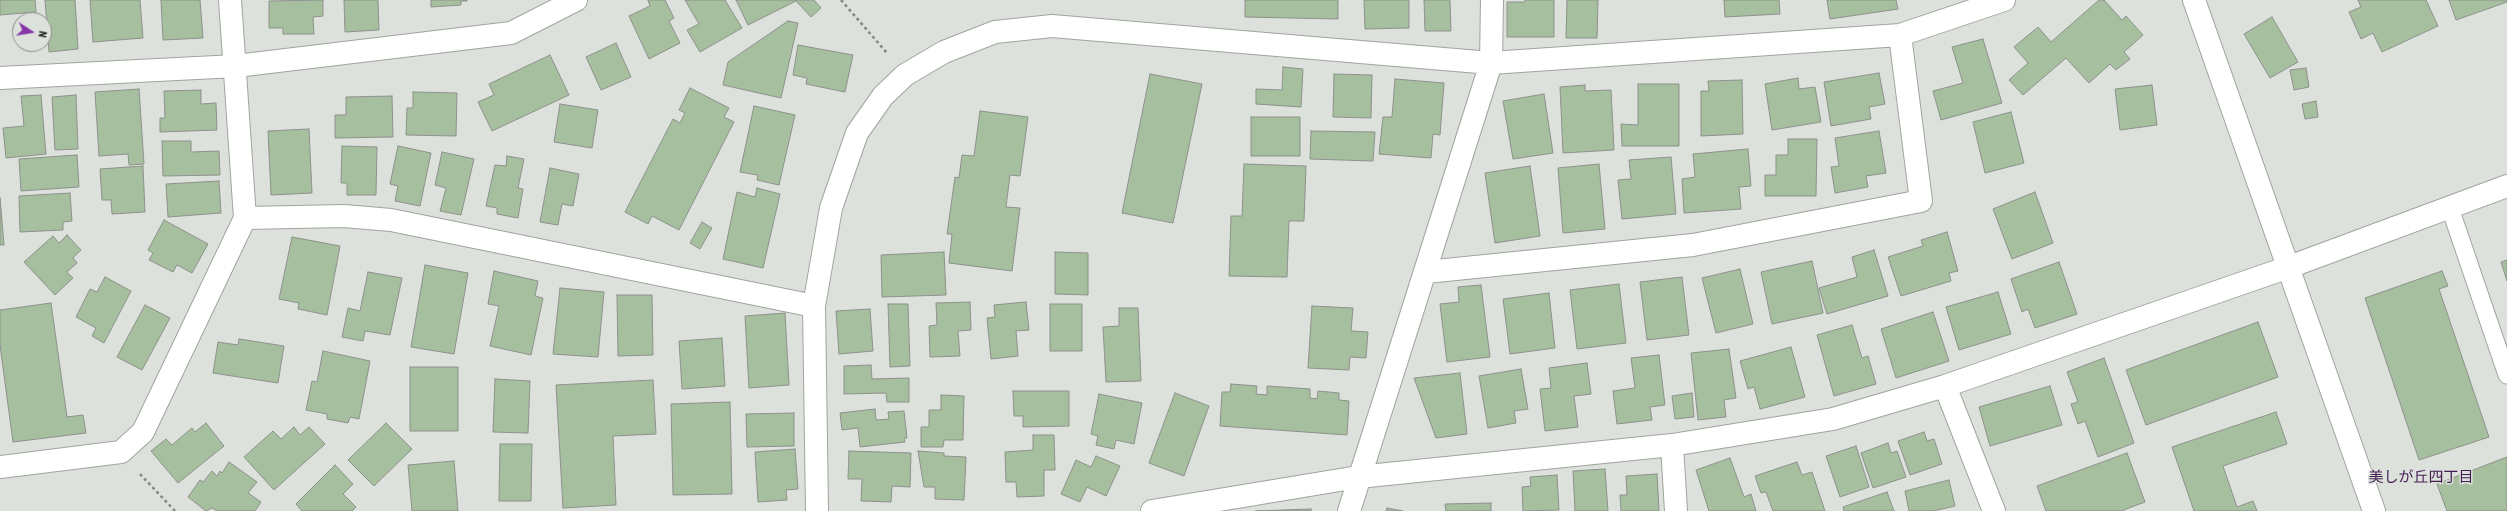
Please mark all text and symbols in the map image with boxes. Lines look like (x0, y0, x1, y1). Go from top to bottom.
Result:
north arrow (12, 12, 52, 52)
text: N (35, 30, 50, 39)
district label: 美しが丘四丁目 (2369, 469, 2473, 487)

